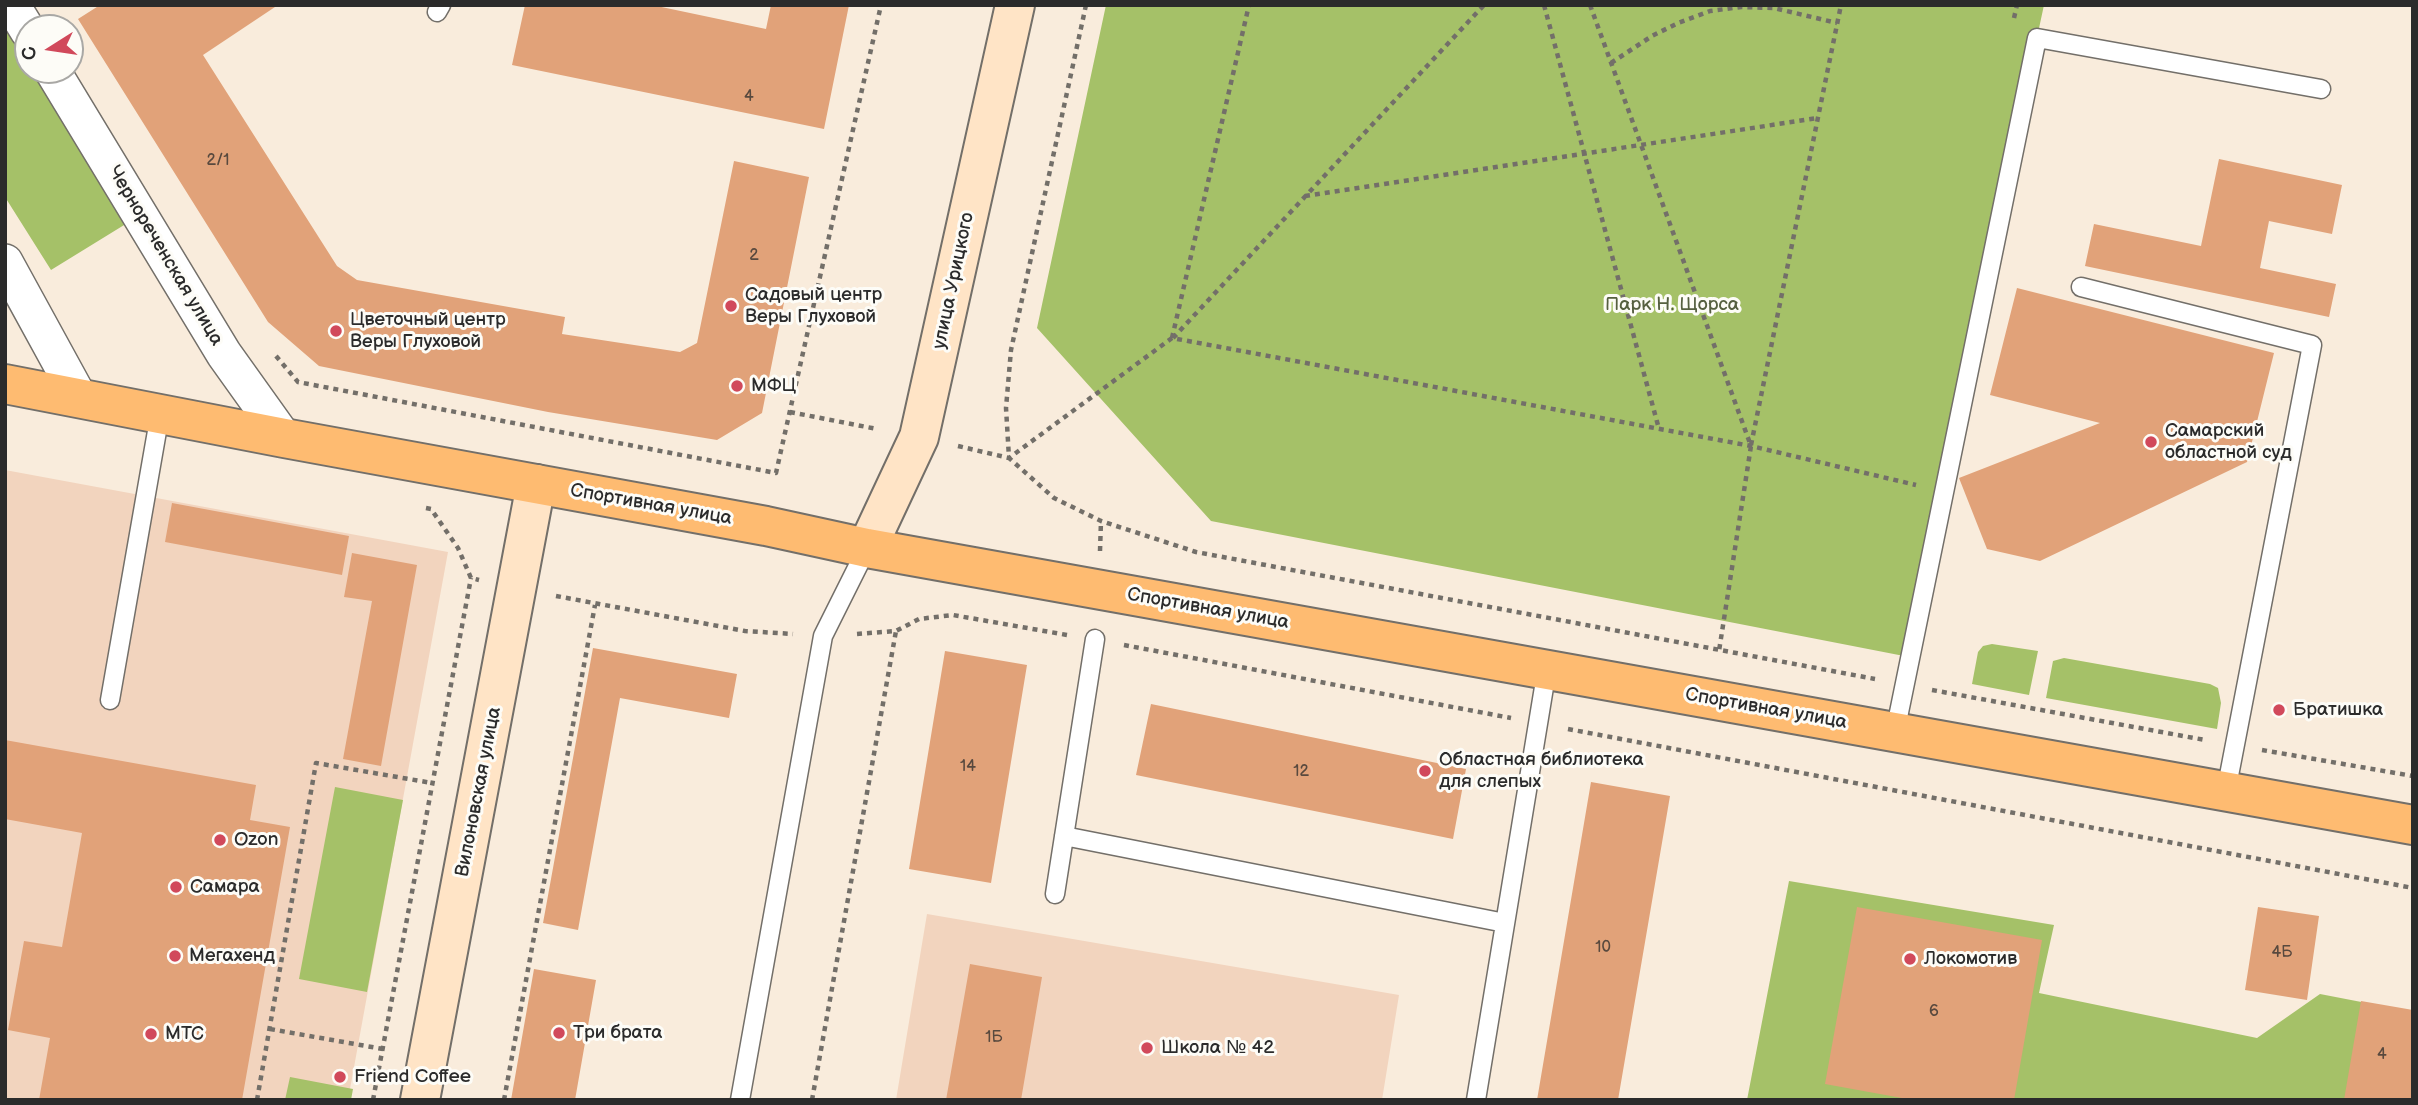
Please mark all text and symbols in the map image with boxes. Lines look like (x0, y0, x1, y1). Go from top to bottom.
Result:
north arrow (14, 14, 84, 84)
text: С (17, 44, 43, 62)
house number: 4 (744, 87, 754, 107)
house number: 2/1 (207, 151, 229, 171)
street label: Чернореченская улица (102, 162, 228, 350)
street label: улица Урицкого (928, 211, 980, 351)
house number: 2 (749, 246, 759, 266)
place label: Садовый центр Веры Глуховой (745, 284, 882, 328)
park label: Парк Н. Щорса (1605, 294, 1739, 316)
marker: Садовый центр Веры Глуховой (723, 298, 739, 314)
place label: Цветочный центр Веры Глуховой (350, 309, 506, 353)
marker: Цветочный центр Веры Глуховой (328, 323, 344, 339)
place label: МФЦ (751, 375, 796, 397)
marker: МФЦ (729, 378, 745, 394)
place label: Самарский областной суд (2165, 420, 2292, 464)
marker: Самарский областной суд (2143, 434, 2159, 450)
street label: Спортивная улица (568, 480, 734, 530)
street label: Спортивная улица (1125, 584, 1291, 634)
street label: Спортивная улица (1683, 684, 1849, 734)
place label: Братишка (2293, 699, 2383, 721)
marker: Братишка (2271, 702, 2287, 718)
street label: Вилоновская улица (451, 705, 507, 879)
place label: Областная библиотека для слепых (1439, 749, 1644, 793)
house number: 14 (960, 757, 976, 777)
house number: 12 (1293, 762, 1309, 782)
marker: Областная библиотека для слепых (1417, 763, 1433, 779)
place label: Ozon (234, 829, 279, 851)
marker: Ozon (212, 832, 228, 848)
place label: Самара (190, 876, 260, 898)
marker: Самара (168, 879, 184, 895)
house number: 10 (1595, 938, 1611, 958)
house number: 4Б (2272, 943, 2292, 963)
place label: Мегахенд (189, 945, 275, 967)
marker: Мегахенд (167, 948, 183, 964)
place label: Локомотив (1924, 948, 2017, 970)
marker: Локомотив (1902, 951, 1918, 967)
house number: 6 (1929, 1002, 1939, 1022)
place label: Три брата (573, 1022, 663, 1044)
place label: МТС (165, 1023, 204, 1045)
marker: Три брата (551, 1025, 567, 1041)
marker: МТС (143, 1026, 159, 1042)
house number: 1Б (985, 1028, 1003, 1048)
place label: Школа № 42 (1161, 1037, 1274, 1059)
marker: Школа № 42 (1139, 1040, 1155, 1056)
house number: 4 (2377, 1045, 2387, 1065)
place label: Friend Coffee (354, 1066, 471, 1088)
marker: Friend Coffee (332, 1069, 348, 1085)

